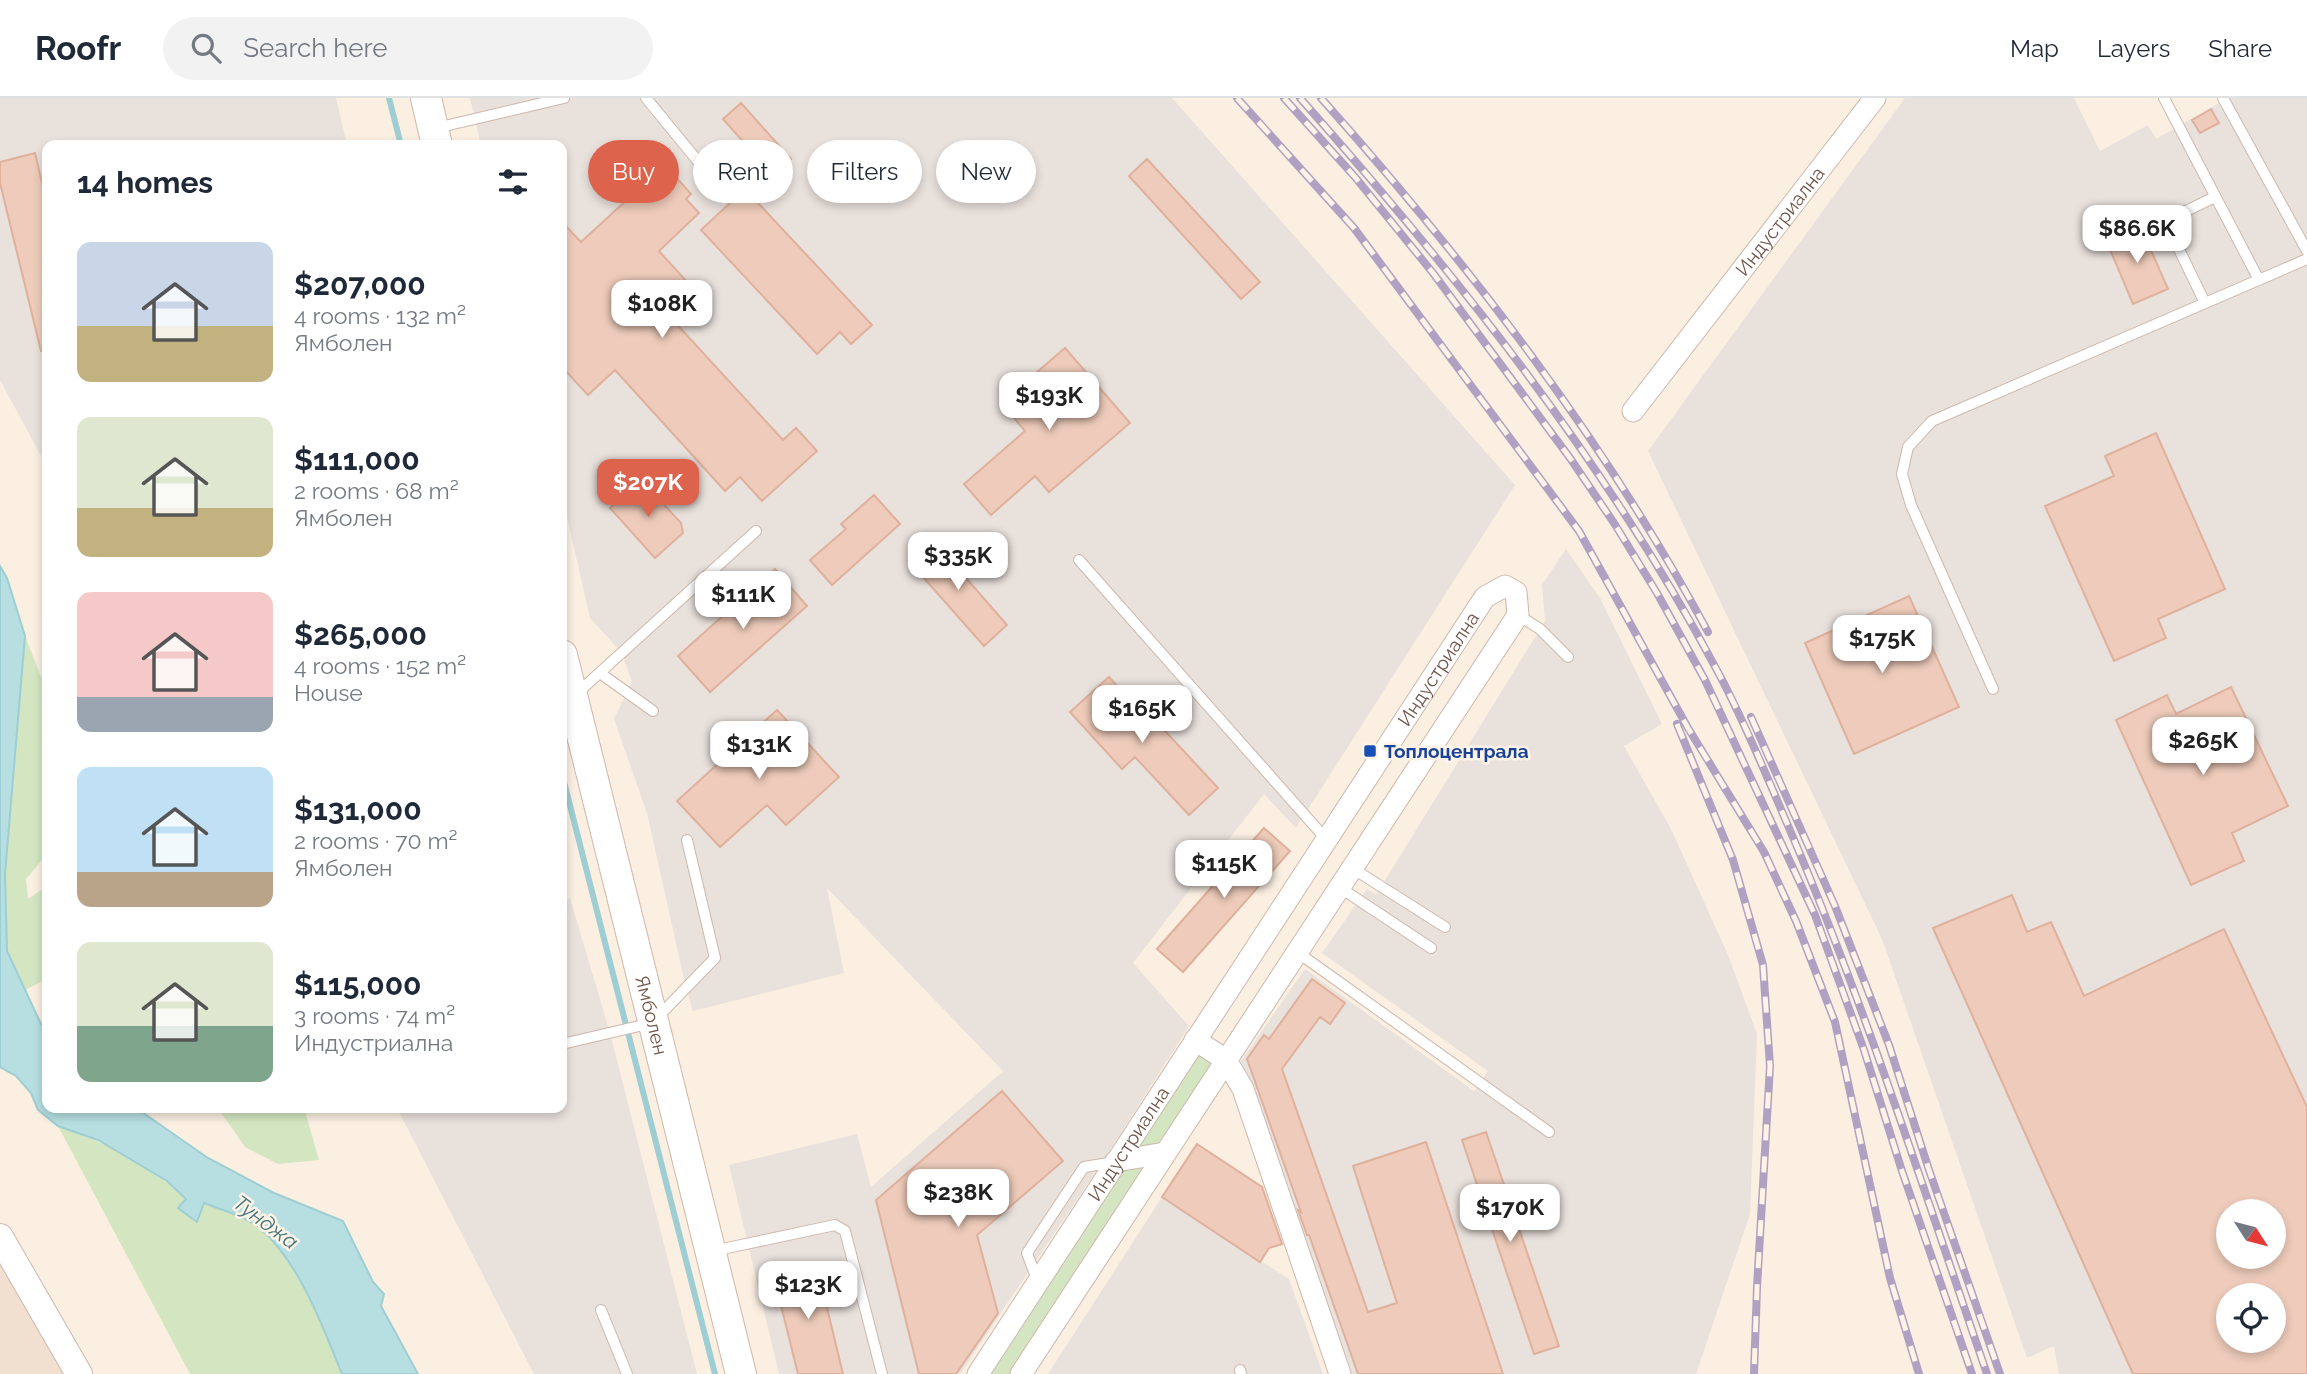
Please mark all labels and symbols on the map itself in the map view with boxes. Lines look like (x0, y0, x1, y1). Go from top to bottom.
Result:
street label: Индустриална (1731, 162, 1829, 280)
pin: $86.6K (2080, 206, 2194, 265)
pin: $108K (613, 280, 711, 340)
pin: $193K (1000, 372, 1098, 432)
pin: $207K (599, 460, 697, 519)
pin: $335K (909, 532, 1007, 592)
pin: $111K (694, 572, 792, 631)
street label: Индустриална (1393, 608, 1483, 730)
pin: $175K (1833, 616, 1931, 675)
pin: $165K (1093, 686, 1191, 745)
pin: $265K (2154, 718, 2252, 777)
pin: $131K (710, 722, 808, 781)
place label: Топлоцентрала (1384, 740, 1529, 762)
marker: Топлоцентрала (1362, 743, 1378, 759)
pin: $115K (1175, 840, 1273, 900)
street label: Ямболен (631, 973, 672, 1057)
street label: Индустриална (1083, 1083, 1173, 1205)
pin: $238K (909, 1170, 1007, 1229)
pin: $170K (1461, 1184, 1559, 1244)
water label: Тунджа (229, 1190, 303, 1254)
north arrow (2216, 1199, 2286, 1269)
pin: $123K (759, 1262, 857, 1321)

